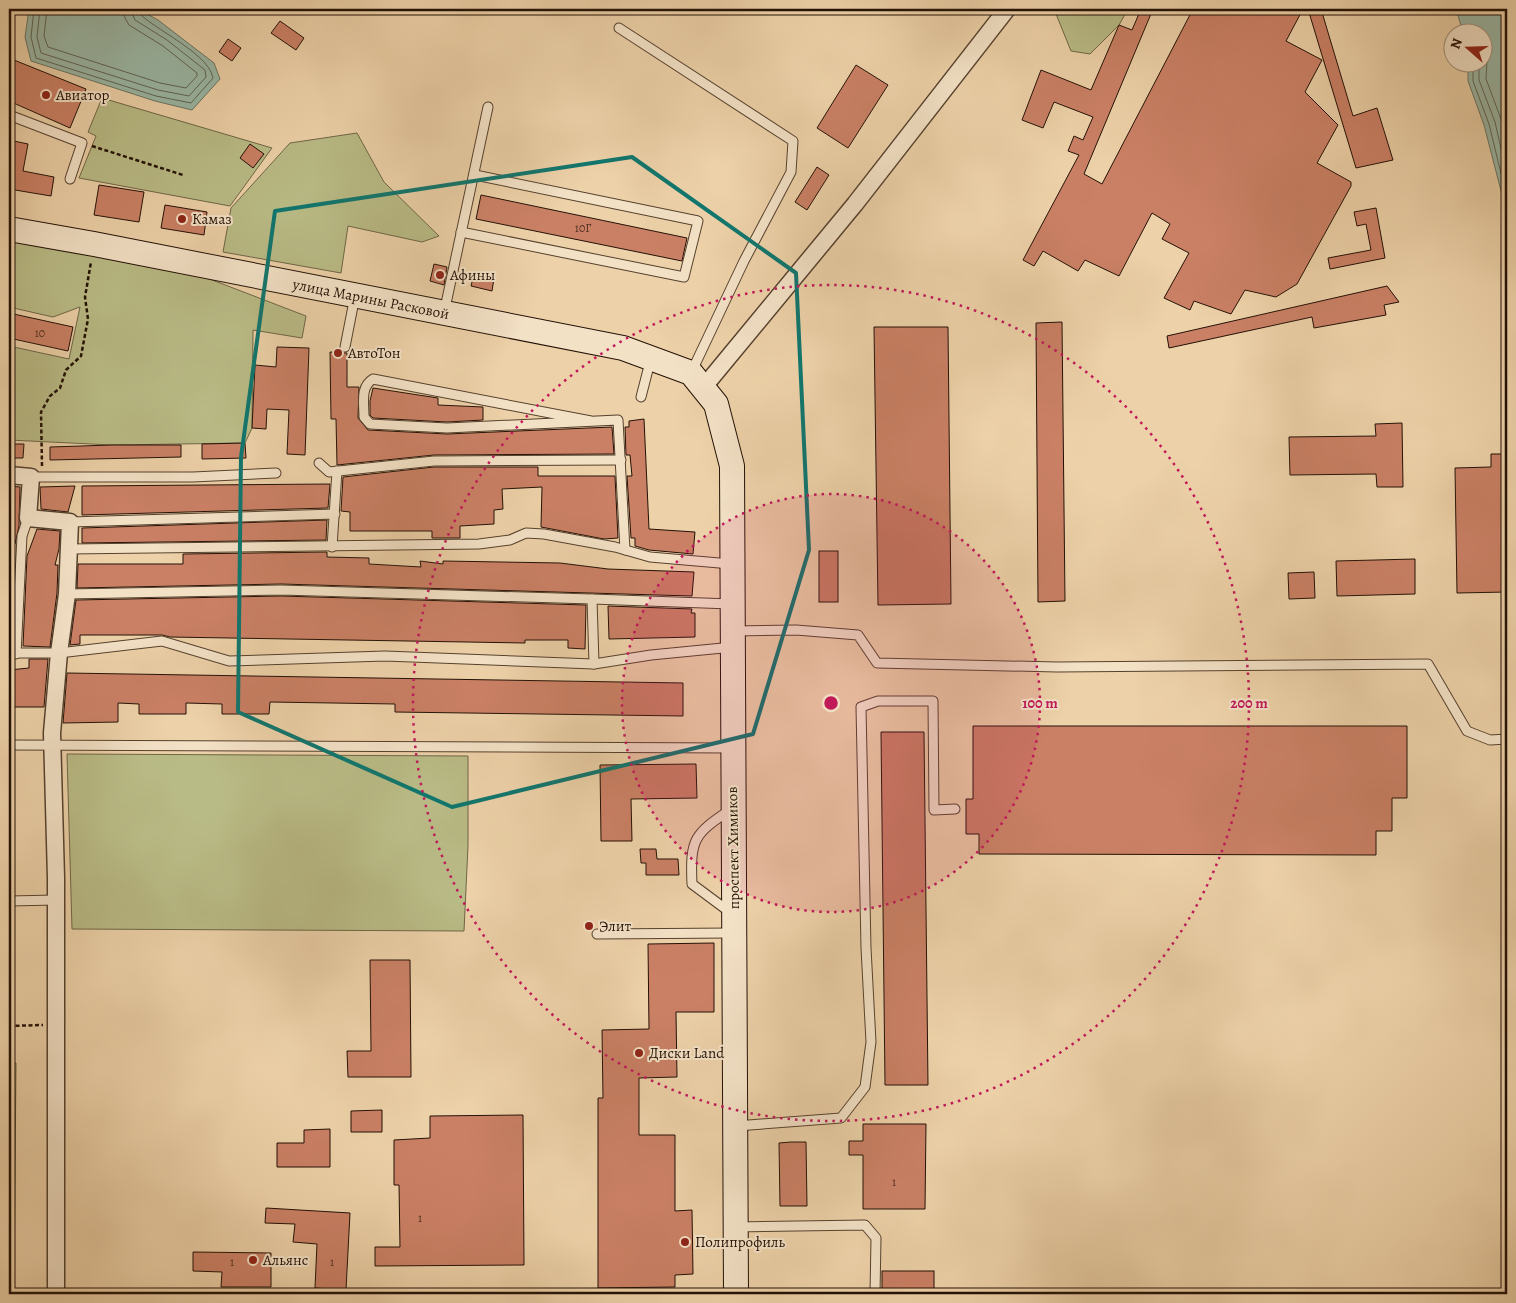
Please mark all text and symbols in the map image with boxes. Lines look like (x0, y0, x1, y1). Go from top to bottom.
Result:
north arrow (1444, 22, 1494, 72)
text: N (1446, 36, 1467, 52)
place label: Авиатор (55, 85, 110, 105)
marker: Авиатор (40, 89, 52, 101)
place label: Камаз (192, 209, 232, 229)
marker: Камаз (176, 213, 188, 225)
house number: 10Г (575, 220, 591, 236)
place label: Афины (449, 265, 495, 285)
marker: Афины (434, 269, 446, 281)
street label: улица Марины Расковой (290, 274, 451, 324)
house number: 10 (35, 325, 45, 341)
place label: АвтоТон (347, 343, 401, 363)
marker: АвтоТон (332, 347, 344, 359)
text: 100 m (1022, 693, 1058, 713)
text: 200 m (1230, 693, 1268, 713)
centre of rings (822, 694, 840, 712)
street label: проспект Химиков (722, 786, 744, 910)
place label: Элит (599, 916, 632, 936)
marker: Элит (583, 920, 595, 932)
place label: Диски Land (649, 1043, 725, 1063)
marker: Диски Land (633, 1047, 645, 1059)
house number: 1 (892, 1174, 896, 1190)
house number: 1 (418, 1210, 422, 1226)
place label: Полипрофиль (695, 1232, 786, 1252)
marker: Полипрофиль (679, 1236, 691, 1248)
place label: Альянс (262, 1250, 308, 1270)
house number: 1 (230, 1254, 234, 1270)
marker: Альянс (247, 1254, 259, 1266)
house number: 1 (330, 1254, 334, 1270)

